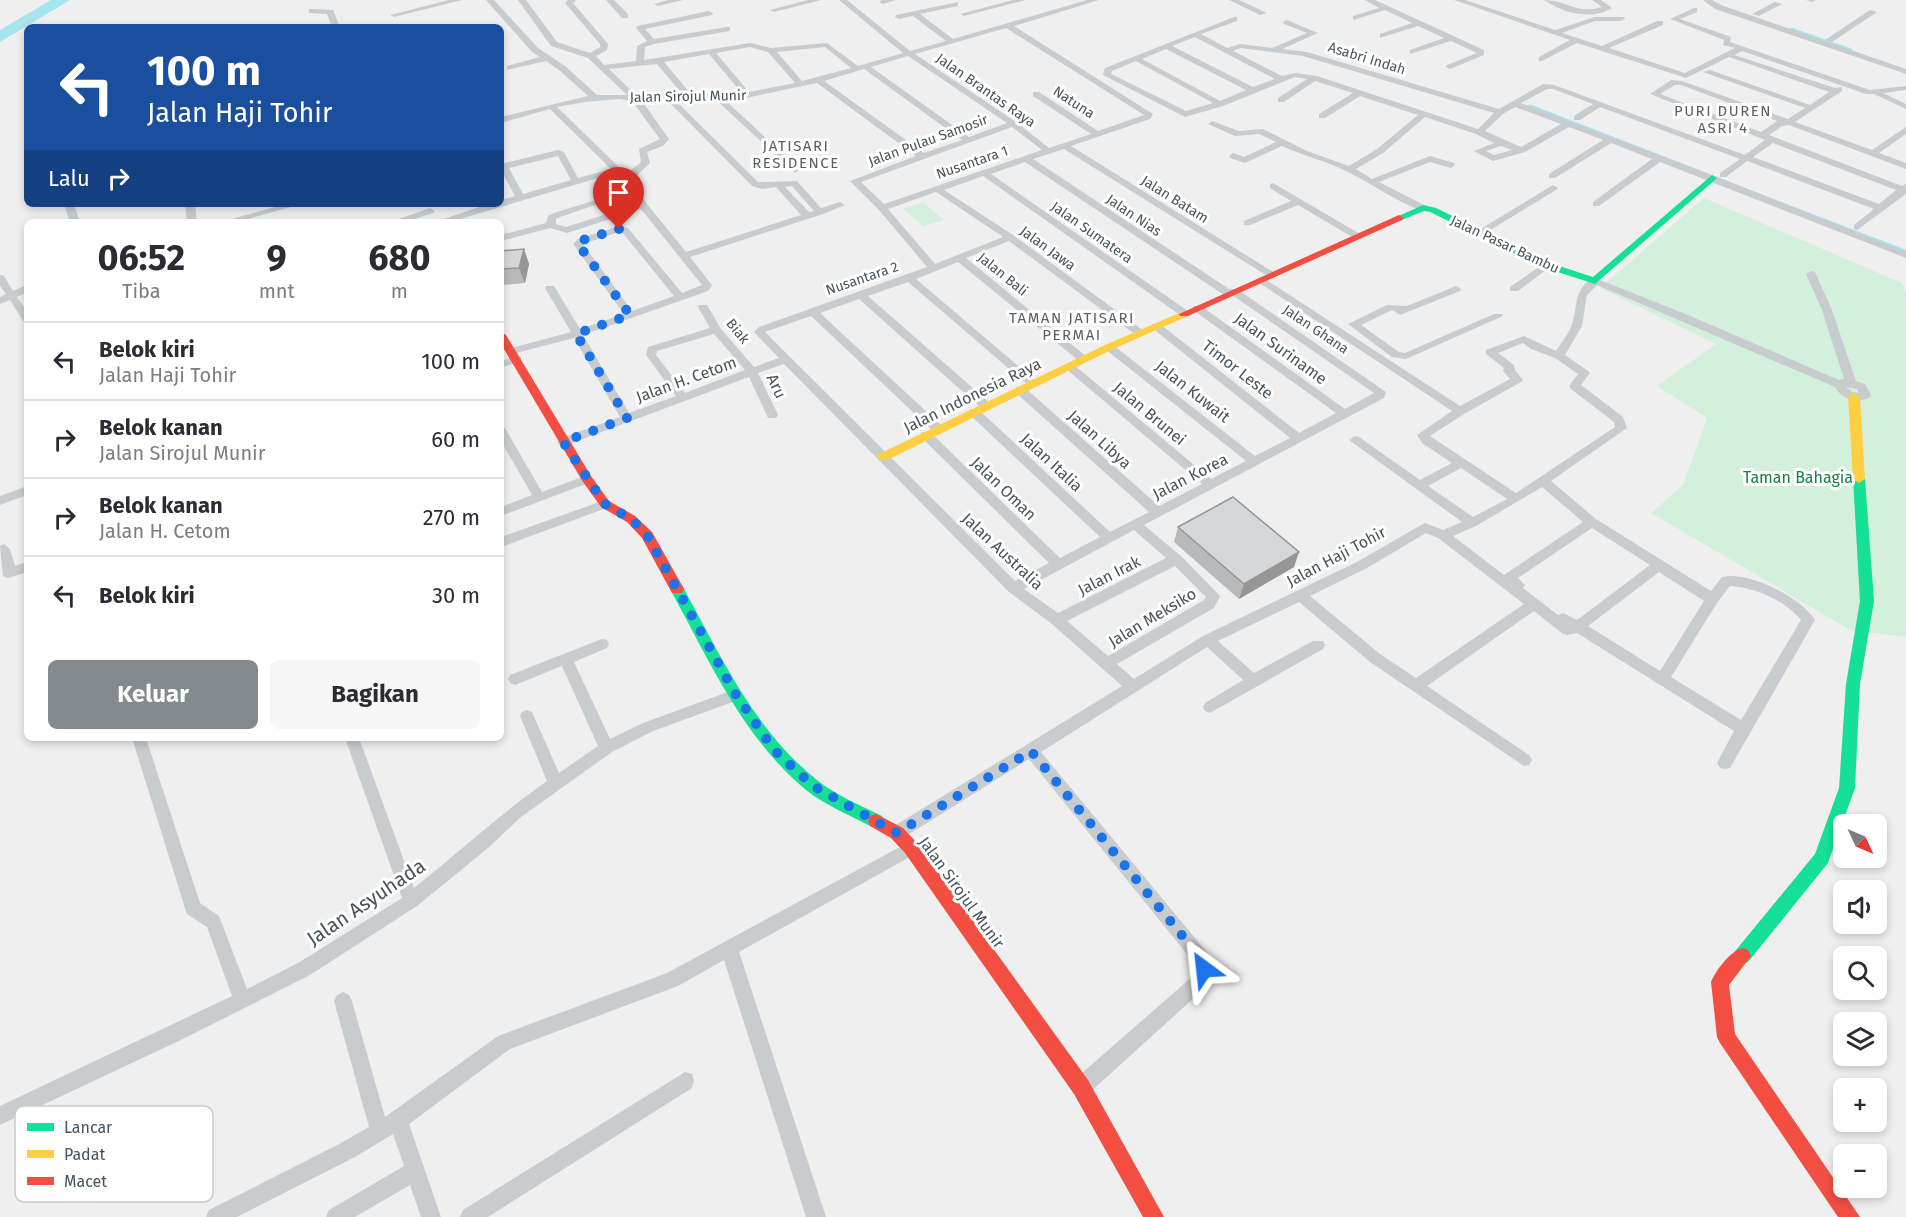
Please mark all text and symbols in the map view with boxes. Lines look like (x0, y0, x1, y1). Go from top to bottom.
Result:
street label: Asabri Indah (1326, 39, 1408, 78)
text: 100 m (147, 46, 261, 96)
icon: left (48, 48, 126, 126)
street label: Jalan Brantas Raya (933, 50, 1039, 131)
street label: Natuna (1050, 83, 1098, 122)
street label: Jalan Sirojul Munir (630, 87, 747, 106)
text: Jalan Haji Tohir (147, 97, 332, 129)
district label: PURI DUREN ASRI 4 (1674, 102, 1772, 137)
street label: Jalan Pulau Samosir (866, 111, 991, 170)
district label: JATISARI RESIDENCE (752, 137, 840, 172)
street label: Nusantara 1 (934, 142, 1010, 183)
icon: right (102, 162, 135, 195)
text: Lalu (48, 165, 90, 192)
pin (593, 167, 644, 229)
street label: Jalan Batam (1138, 172, 1211, 227)
icon: arrive (602, 176, 635, 209)
street label: Jalan Nias (1103, 191, 1165, 240)
street label: Jalan Sumatera (1048, 198, 1136, 267)
street label: Jalan Pasar Bambu (1448, 212, 1562, 277)
street label: Jalan Jawa (1017, 223, 1079, 274)
text: 06:52 (97, 236, 185, 280)
text: 9 (267, 236, 287, 280)
text: 680 (368, 236, 430, 280)
street label: Jalan Bali (974, 249, 1031, 300)
street label: Nusantara 2 (824, 258, 901, 299)
text: Tiba (122, 279, 161, 303)
text: mnt (259, 279, 295, 303)
text: m (391, 279, 408, 303)
street label: Jalan Ghana (1280, 301, 1352, 358)
district label: TAMAN JATISARI PERMAI (1009, 309, 1135, 344)
street label: Jalan Suriname (1231, 309, 1331, 388)
street label: Biak (722, 315, 753, 348)
text: Belok kiri (99, 336, 195, 363)
street label: Timor Leste (1199, 336, 1277, 403)
icon: left (48, 345, 81, 378)
text: 100 m (421, 348, 480, 375)
street label: Jalan H. Cetom (633, 353, 739, 406)
street label: Jalan Indonesia Raya (900, 354, 1044, 437)
street label: Jalan Kuwait (1152, 356, 1234, 426)
text: Jalan Haji Tohir (99, 363, 236, 387)
street label: Aru (763, 371, 790, 401)
street label: Jalan Brunei (1110, 378, 1190, 449)
street label: Jalan Libya (1064, 406, 1135, 473)
text: Belok kanan (99, 414, 223, 441)
icon: right (48, 423, 81, 456)
text: 60 m (431, 426, 480, 453)
street label: Jalan Italia (1017, 429, 1086, 496)
text: Jalan Sirojul Munir (99, 441, 265, 465)
street label: Jalan Korea (1149, 449, 1231, 503)
street label: Jalan Oman (967, 453, 1040, 524)
park label: Taman Bahagia (1743, 468, 1853, 487)
text: Belok kanan (99, 492, 223, 519)
icon: right (48, 501, 81, 534)
text: 270 m (423, 504, 480, 531)
street label: Jalan Australia (958, 509, 1047, 594)
text: Jalan H. Cetom (99, 519, 231, 543)
street label: Jalan Haji Tohir (1283, 522, 1390, 591)
street label: Jalan Irak (1075, 551, 1144, 599)
icon: left (48, 579, 81, 612)
text: Belok kiri (99, 582, 195, 609)
text: 30 m (432, 582, 480, 609)
street label: Jalan Meksiko (1105, 584, 1200, 651)
button: Keluar (48, 660, 258, 729)
button: Bagikan (270, 660, 480, 729)
north arrow (1833, 814, 1887, 868)
map controls (1833, 814, 1887, 1198)
street label: Jalan Sirojul Munir (915, 833, 1009, 952)
street label: Jalan Asyuhada (302, 854, 430, 950)
button: sound (1833, 880, 1887, 934)
position arrow (1172, 937, 1236, 1001)
button: search (1833, 946, 1887, 1000)
button: layers (1833, 1012, 1887, 1066)
button: + (1833, 1078, 1887, 1132)
legend (15, 1106, 213, 1202)
text: Lancar (64, 1118, 113, 1137)
button: − (1833, 1144, 1887, 1198)
text: Padat (64, 1145, 105, 1164)
text: Macet (64, 1172, 107, 1191)

